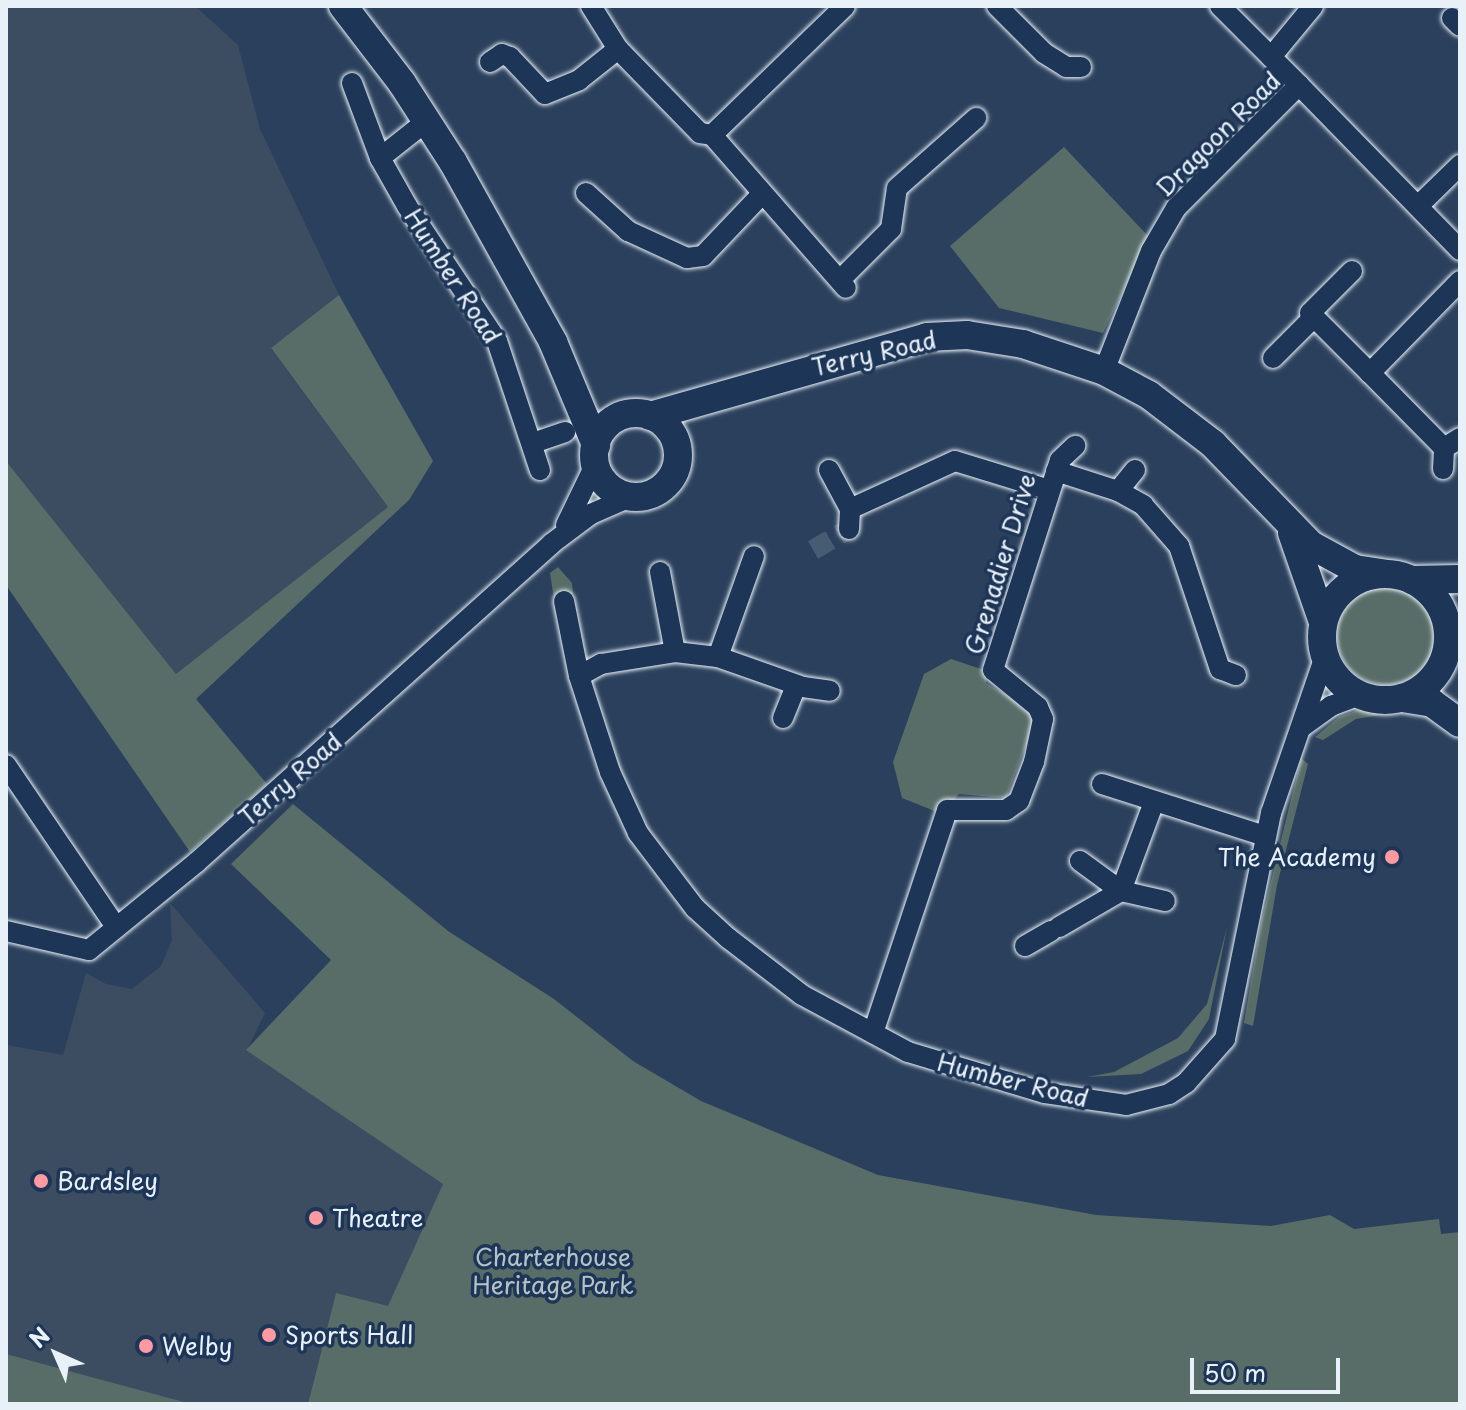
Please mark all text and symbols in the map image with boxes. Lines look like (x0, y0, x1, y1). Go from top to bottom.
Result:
street label: Dragoon Road (1150, 66, 1286, 202)
street label: Humber Road (398, 202, 508, 350)
street label: Terry Road (809, 325, 939, 381)
street label: Grenadier Drive (959, 470, 1041, 658)
street label: Terry Road (232, 726, 348, 832)
place label: The Academy (1217, 843, 1376, 871)
marker: The Academy (1383, 848, 1401, 866)
street label: Humber Road (933, 1047, 1093, 1113)
place label: Bardsley (57, 1167, 158, 1195)
marker: Bardsley (32, 1172, 50, 1190)
place label: Theatre (332, 1204, 423, 1232)
marker: Theatre (307, 1209, 325, 1227)
park label: Charterhouse Heritage Park (472, 1243, 634, 1299)
north arrow (16, 1314, 96, 1394)
text: N (21, 1319, 57, 1355)
place label: Sports Hall (285, 1321, 414, 1349)
marker: Sports Hall (260, 1326, 278, 1344)
place label: Welby (162, 1332, 232, 1360)
marker: Welby (137, 1337, 155, 1355)
scale bar (1194, 1342, 1344, 1392)
text: 50 m (1204, 1354, 1266, 1390)

